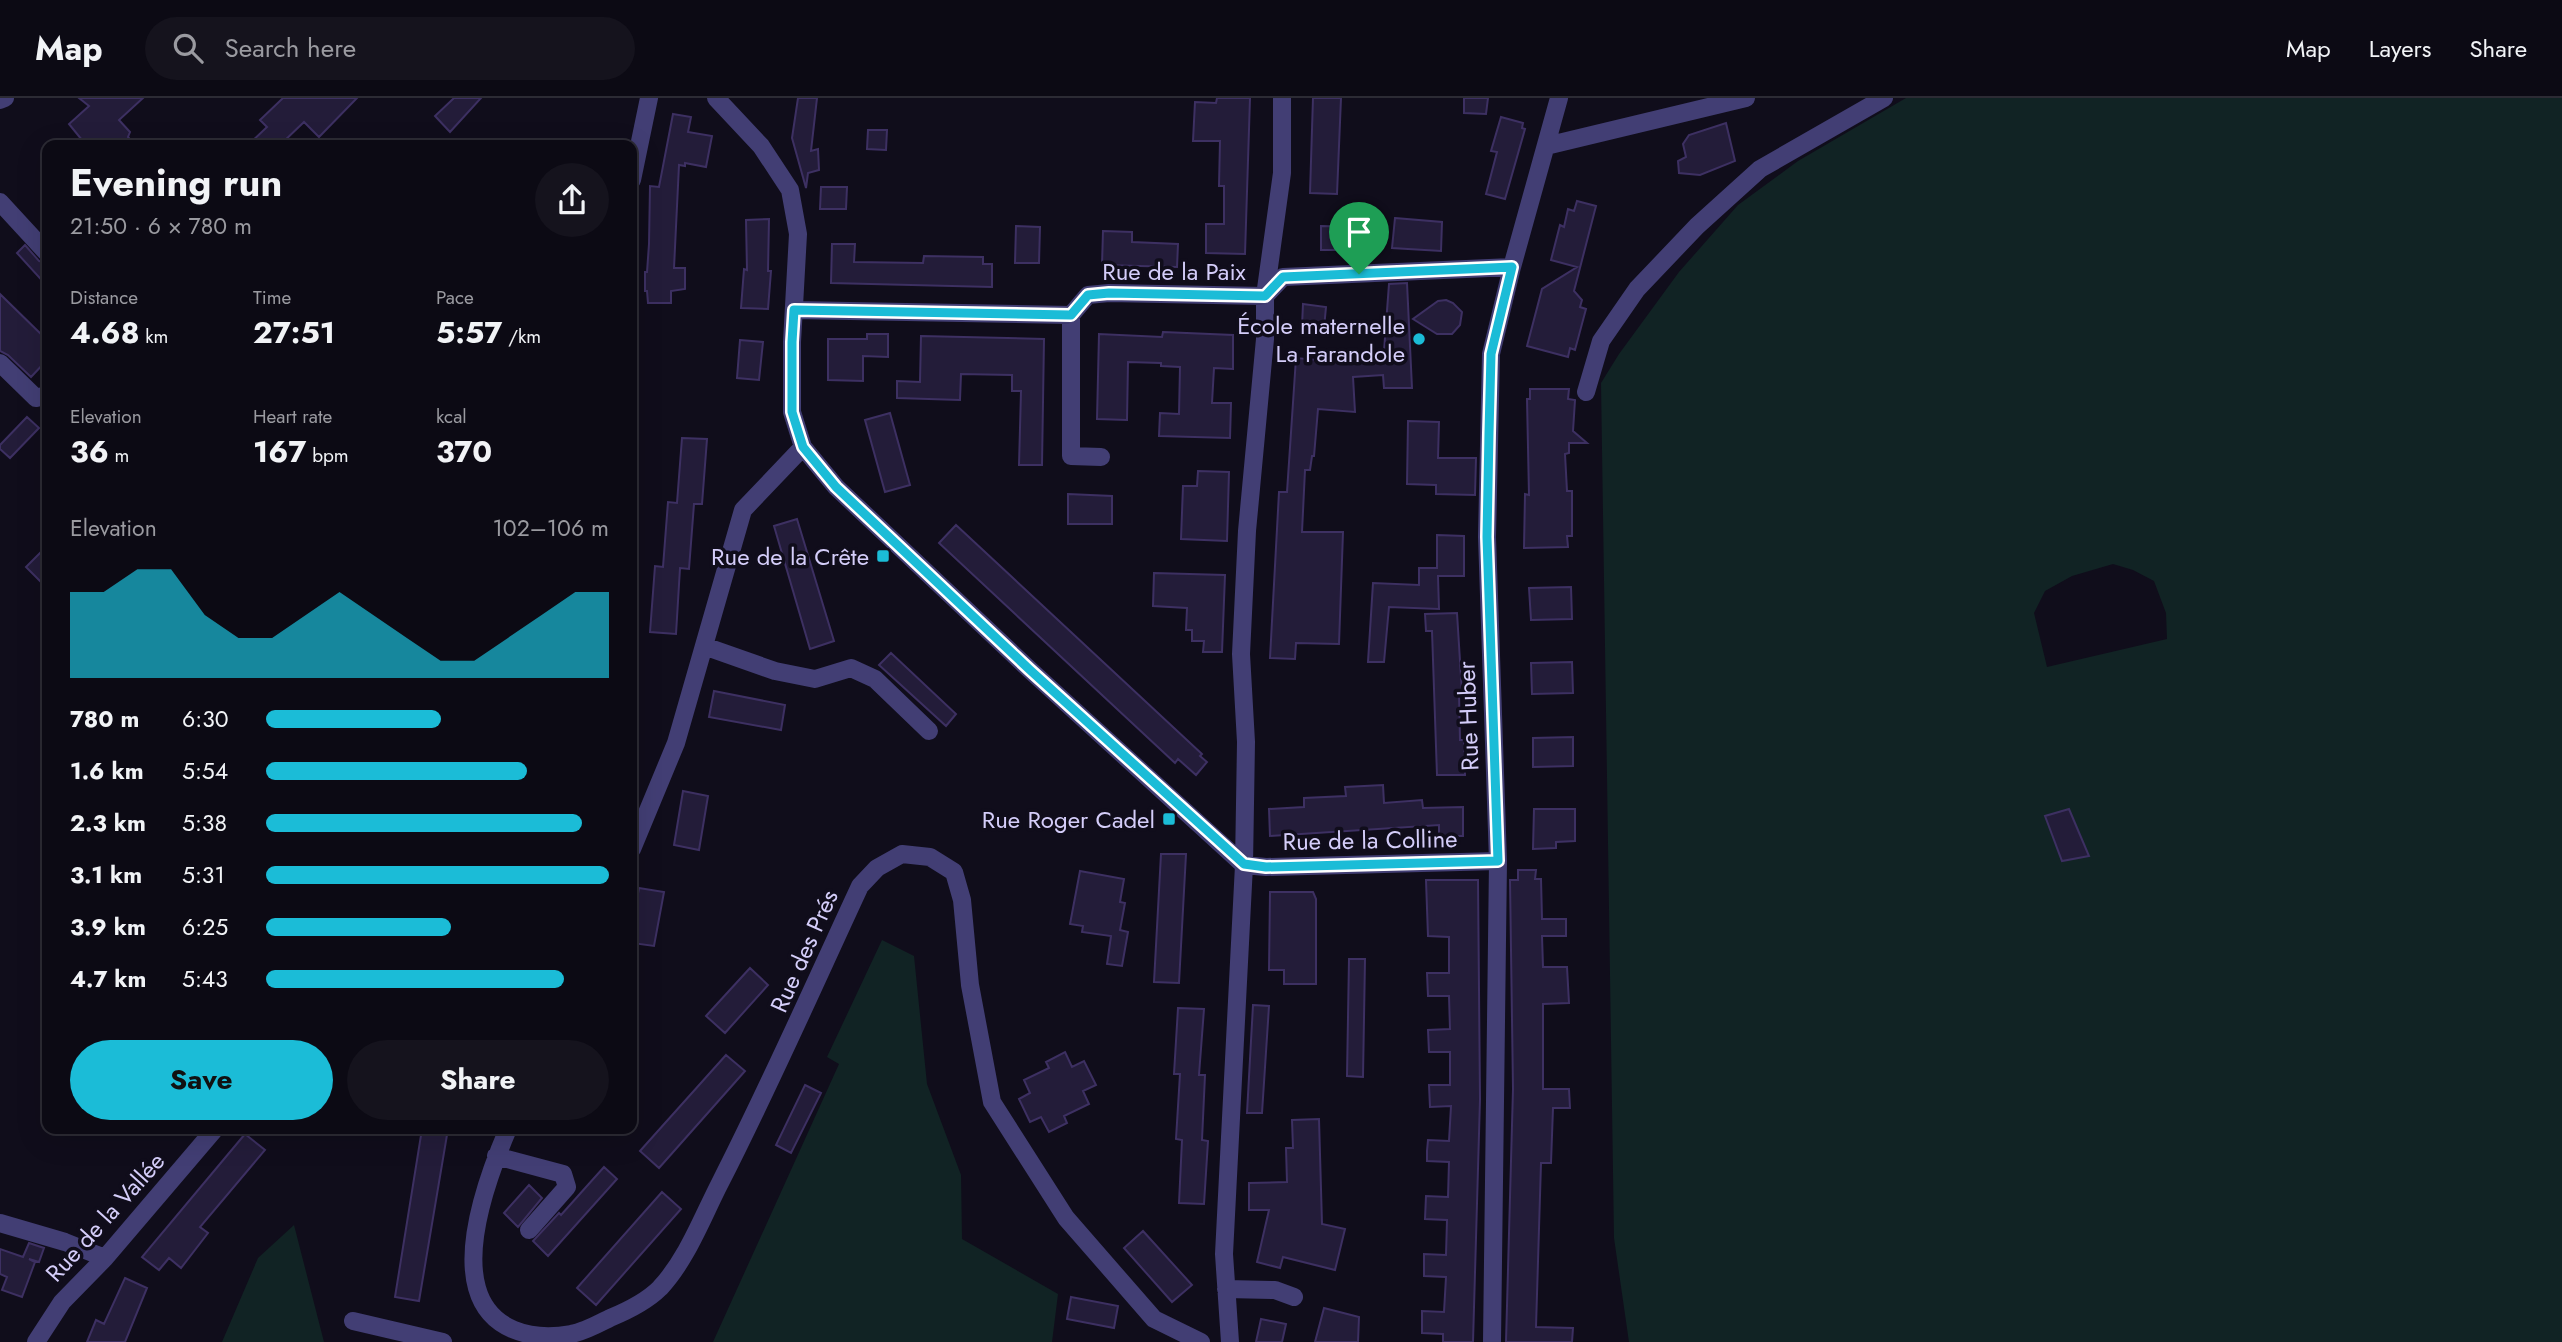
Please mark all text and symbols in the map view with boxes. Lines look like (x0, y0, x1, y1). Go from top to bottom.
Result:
search box (145, 17, 635, 80)
text: Map (35, 25, 103, 72)
icon: search (169, 29, 207, 67)
text: Search here (225, 29, 356, 67)
text: Map (2286, 31, 2331, 66)
text: Layers (2369, 31, 2431, 66)
text: Share (2469, 31, 2527, 66)
text: Evening run (70, 155, 282, 210)
button: share (535, 163, 609, 237)
pin (1329, 202, 1389, 274)
text: 21:50 · 6 × 780 m (70, 209, 252, 243)
icon: arrive (1340, 213, 1378, 251)
street label: Rue de la Paix (1102, 254, 1247, 289)
text: Distance (70, 284, 138, 311)
text: Time (253, 284, 291, 311)
text: Pace (436, 284, 474, 311)
place label: École maternelle La Farandole (1237, 308, 1405, 371)
text: 4.68 (70, 311, 139, 354)
text: 27:51 (253, 311, 335, 354)
text: 5:57 (436, 311, 502, 354)
text: km (139, 323, 168, 350)
text: /km (502, 323, 541, 350)
marker: École maternelle La Farandole (1411, 331, 1427, 347)
text: Elevation (70, 403, 142, 430)
text: Heart rate (253, 403, 332, 430)
text: kcal (436, 403, 467, 430)
text: 36 (70, 430, 109, 473)
text: 167 (253, 430, 306, 473)
text: 370 (436, 430, 492, 473)
text: m (109, 442, 129, 469)
text: bpm (306, 442, 349, 469)
text: Elevation (70, 511, 157, 545)
text: 102–106 m (493, 511, 609, 545)
place label: Rue de la Crête (711, 539, 869, 574)
marker: Rue de la Crête (875, 548, 891, 564)
street label: Rue Huber (1449, 660, 1487, 771)
text: 780 m (70, 702, 139, 736)
text: 6:30 (182, 702, 229, 736)
text: 1.6 km (70, 754, 144, 788)
text: 5:54 (182, 754, 228, 788)
place label: Rue Roger Cadel (982, 802, 1155, 837)
text: 2.3 km (70, 806, 146, 840)
text: 5:38 (182, 806, 227, 840)
marker: Rue Roger Cadel (1161, 811, 1177, 827)
street label: Rue de la Colline (1282, 821, 1458, 859)
text: 3.1 km (70, 858, 142, 892)
text: 5:31 (182, 858, 225, 892)
street label: Rue des Prés (761, 884, 847, 1018)
text: 3.9 km (70, 910, 146, 944)
text: 6:25 (182, 910, 228, 944)
text: 4.7 km (70, 962, 146, 996)
text: 5:43 (182, 962, 228, 996)
button: Save (70, 1040, 333, 1120)
button: Share (347, 1040, 609, 1120)
street label: Rue de la Vallée (37, 1144, 173, 1290)

